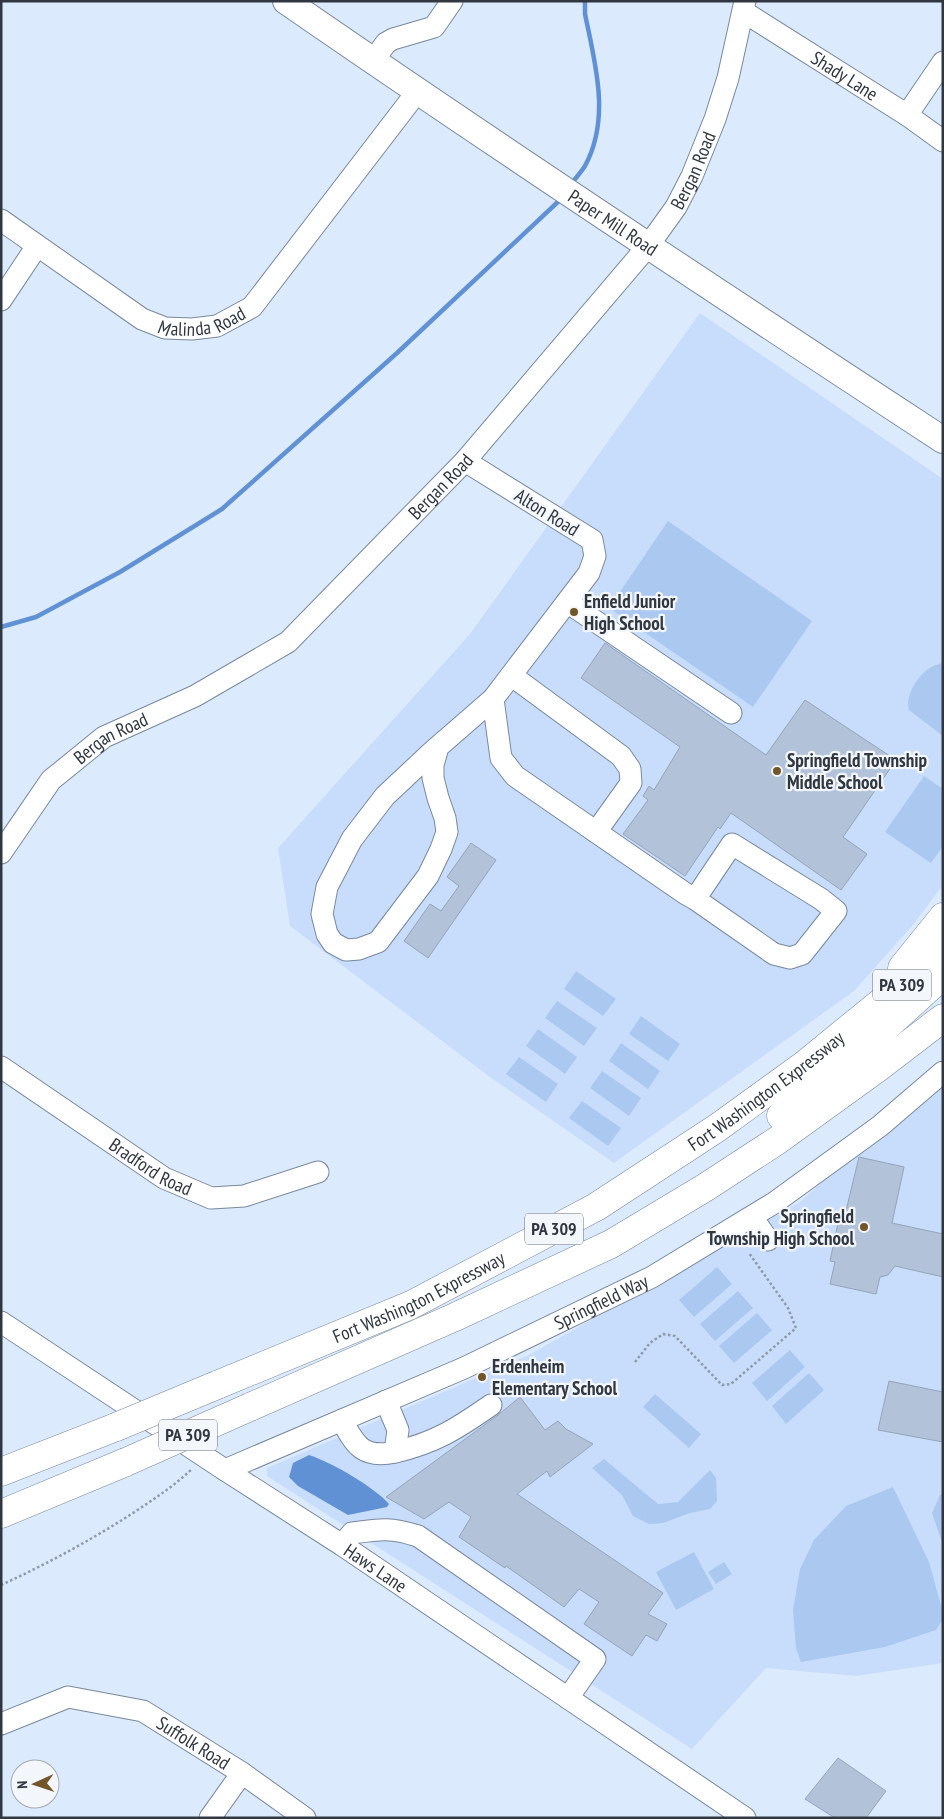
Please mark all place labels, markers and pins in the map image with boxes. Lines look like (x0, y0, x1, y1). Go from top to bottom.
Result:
place label: Enfield Junior High School (584, 589, 676, 635)
marker: Enfield Junior High School (568, 606, 580, 618)
place label: Springfield Township Middle School (787, 748, 928, 794)
marker: Springfield Township Middle School (771, 765, 783, 777)
place label: Springfield Township High School (707, 1204, 854, 1250)
marker: Springfield Township High School (858, 1221, 870, 1233)
place label: Erdenheim Elementary School (492, 1354, 617, 1400)
marker: Erdenheim Elementary School (476, 1371, 488, 1383)

